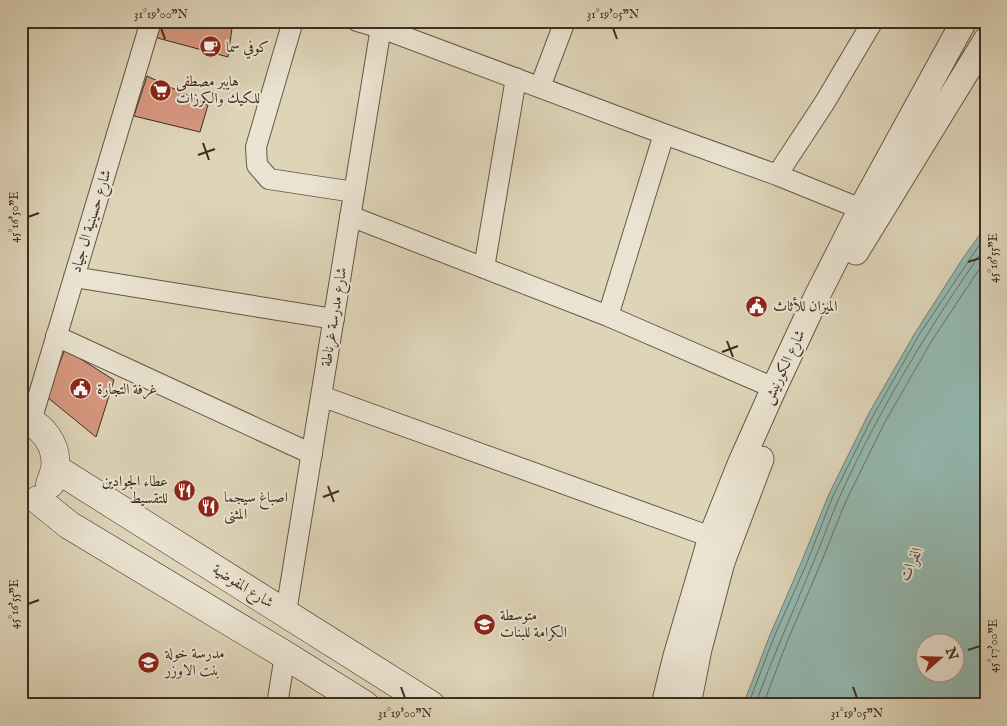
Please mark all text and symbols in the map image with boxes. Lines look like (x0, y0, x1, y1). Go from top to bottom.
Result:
text: 31°19'00"N (134, 7, 189, 22)
text: 31°19'05"N (587, 7, 640, 22)
cafe icon: كوفي سما (198, 35, 222, 59)
place label: كوفي سما (226, 38, 269, 59)
place label: هايبر مصطفى للكيك والكرزات (176, 72, 260, 108)
supermarket icon: هايبر مصطفى للكيك والكرزات (148, 78, 172, 102)
street label: شارع حسينية ال جياد (66, 167, 119, 276)
text: 45°16'50"E (7, 191, 22, 243)
text: 45°16'55"E (986, 233, 1001, 283)
street label: شارع مدرسة غرناطة (317, 266, 354, 369)
public building icon: الميزان للأثاث (745, 294, 769, 318)
place label: الميزان للأثاث (773, 296, 837, 316)
street label: شارع الكورنيش (758, 327, 812, 409)
public building icon: غرفة التجارة (69, 377, 93, 401)
place label: غرفة التجارة (97, 380, 157, 400)
place label: عطاء الجوادين للتقسيط (102, 472, 168, 508)
restaurant icon: عطاء الجوادين للتقسيط (172, 478, 196, 502)
place label: اصباغ سيجما المثنى (224, 488, 288, 525)
restaurant icon: اصباغ سيجما المثنى (196, 494, 220, 518)
water label: الفرات (895, 543, 929, 585)
street label: شارع المفوضية (207, 560, 277, 615)
text: 45°16'55"E (7, 579, 22, 629)
place label: متوسطة الكرامة للبنات (500, 606, 567, 642)
school or university icon: متوسطة الكرامة للبنات (472, 612, 496, 636)
text: 45°17'00"E (986, 619, 1001, 673)
north arrow (914, 634, 964, 684)
place label: مدرسة خولة بنت الاوزر (163, 644, 225, 680)
text: N (940, 644, 962, 663)
school or university icon: مدرسة خولة بنت الاوزر (137, 650, 161, 674)
text: 31°19'00"N (378, 706, 433, 721)
text: 31°19'05"N (831, 706, 884, 721)

